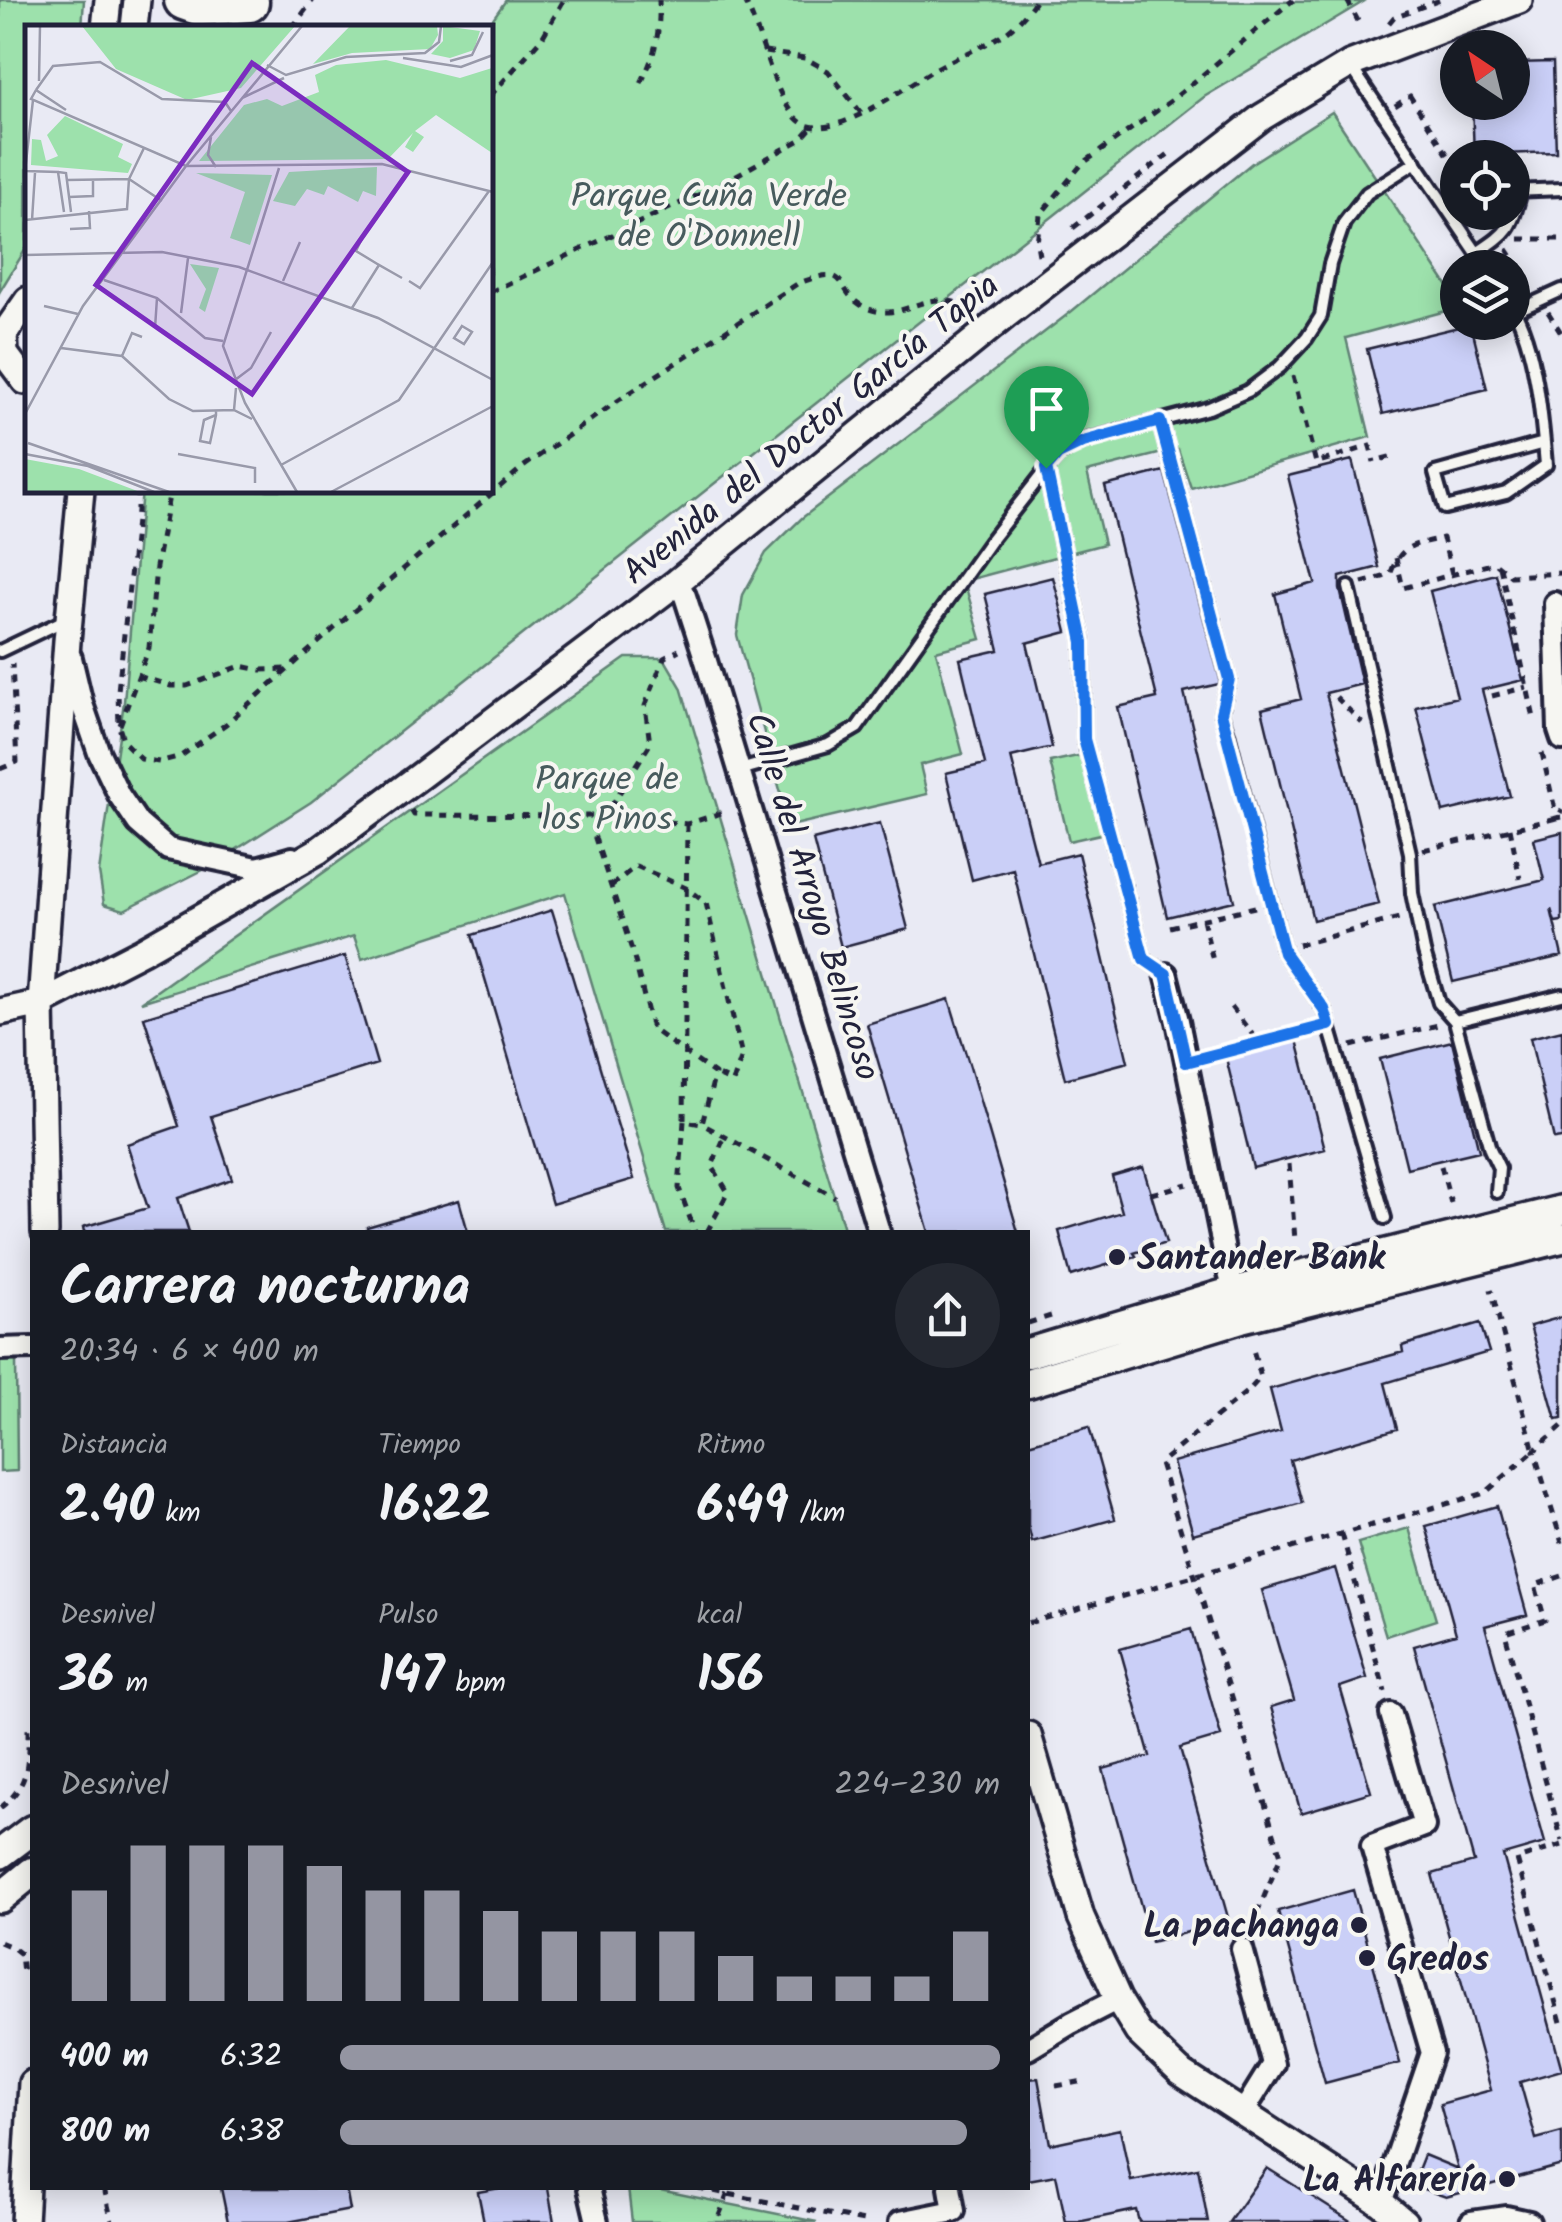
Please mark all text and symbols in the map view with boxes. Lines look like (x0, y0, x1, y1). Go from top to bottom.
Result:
inset map (25, 25, 492, 492)
north arrow (1440, 30, 1530, 120)
map controls (1440, 30, 1530, 340)
button: locate (1440, 140, 1530, 230)
park label: Parque Cuña Verde de O'Donnell (571, 170, 847, 266)
button: layers (1440, 250, 1530, 340)
street label: Avenida del Doctor García Tapia (611, 260, 1013, 601)
pin (1004, 366, 1089, 469)
icon: arrive (1019, 381, 1074, 436)
street label: Calle del Arroyo Belincoso (728, 706, 894, 1088)
park label: Parque de los Pinos (535, 753, 679, 849)
place label: Santander Bank (1137, 1232, 1387, 1288)
text: Carrera nocturna (60, 1246, 470, 1333)
marker: Santander Bank (1106, 1246, 1128, 1268)
button: share (895, 1263, 1000, 1368)
text: 20:34 · 6 × 400 m (60, 1327, 319, 1378)
text: Distancia (60, 1423, 168, 1468)
text: Tiempo (378, 1423, 461, 1468)
text: Ritmo (697, 1423, 765, 1468)
text: 2.40 (60, 1468, 154, 1548)
text: 16:22 (378, 1468, 491, 1548)
text: 6:49 (697, 1468, 789, 1548)
text: km (154, 1491, 201, 1536)
text: /km (789, 1491, 845, 1536)
text: Desnivel (60, 1593, 155, 1638)
text: Pulso (378, 1593, 438, 1638)
text: kcal (697, 1593, 742, 1638)
text: 36 (60, 1638, 114, 1718)
text: 147 (378, 1638, 444, 1718)
text: 156 (697, 1638, 764, 1718)
text: m (114, 1661, 148, 1706)
text: bpm (444, 1661, 506, 1706)
text: Desnivel (60, 1760, 169, 1811)
text: 224–230 m (834, 1760, 1000, 1811)
place label: La pachanga (1143, 1900, 1339, 1956)
marker: La pachanga (1348, 1914, 1370, 1936)
place label: Gredos (1387, 1933, 1489, 1989)
marker: Gredos (1356, 1947, 1378, 1969)
text: 400 m (60, 2032, 149, 2083)
text: 6:32 (220, 2032, 283, 2083)
text: 800 m (60, 2107, 150, 2158)
text: 6:38 (220, 2107, 283, 2158)
place label: La Alfarería (1303, 2154, 1487, 2210)
marker: La Alfarería (1496, 2168, 1518, 2190)

